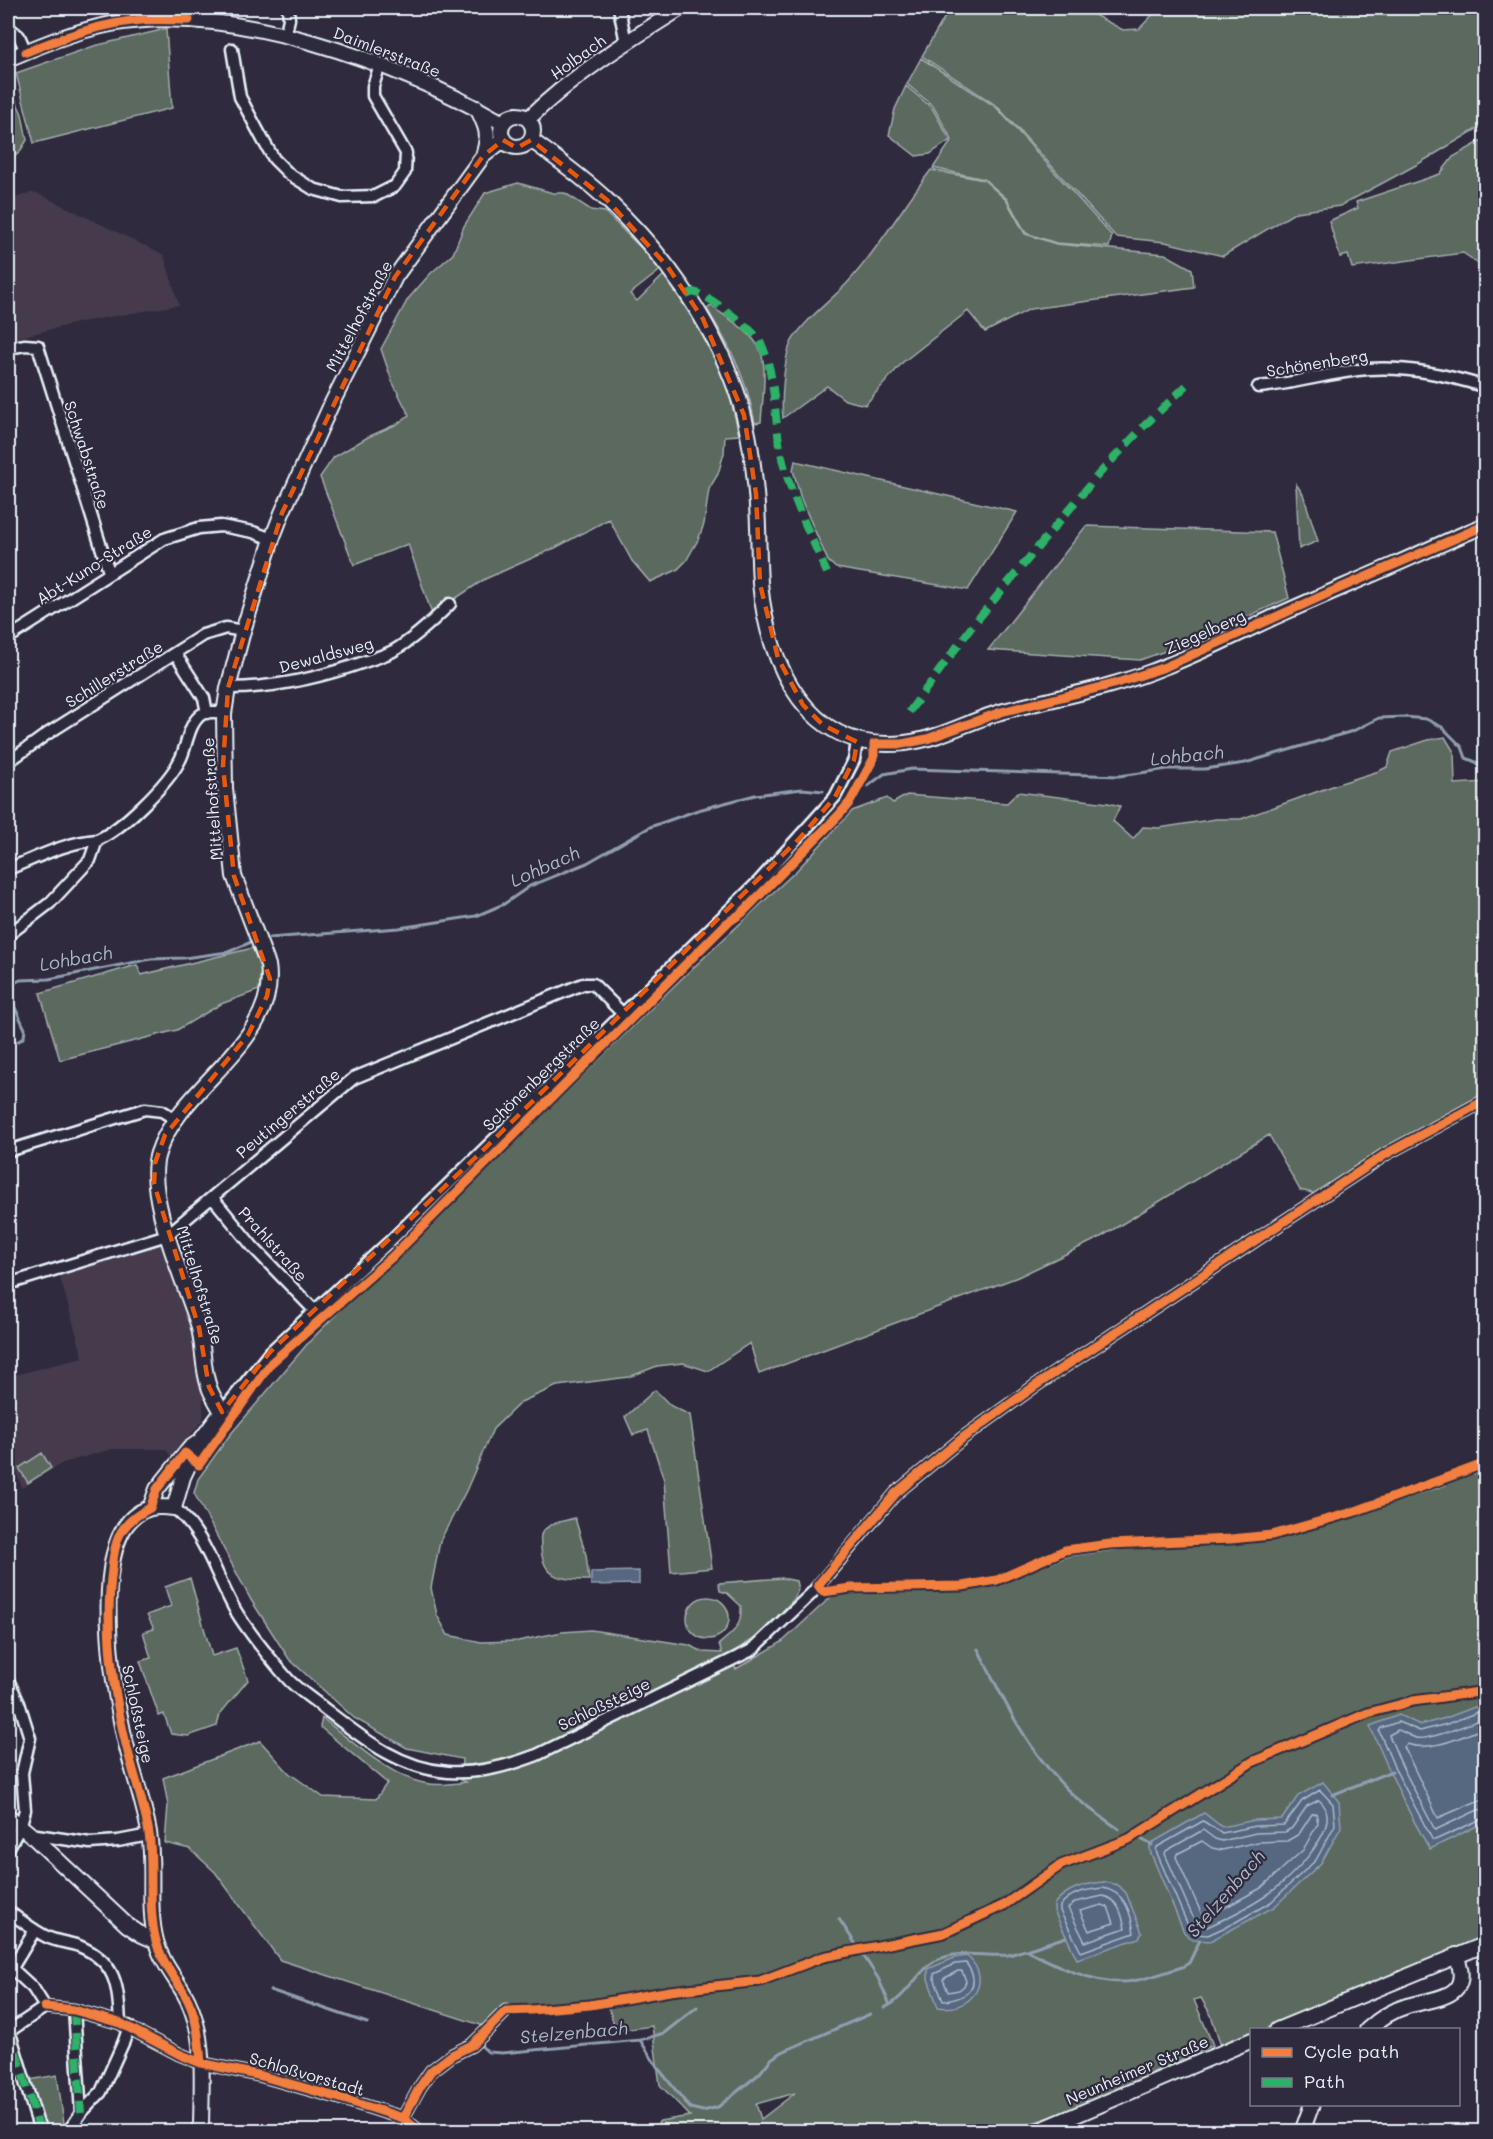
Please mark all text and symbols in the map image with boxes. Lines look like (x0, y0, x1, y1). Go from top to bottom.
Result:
street label: Daimlerstraße (330, 21, 444, 82)
street label: Holbach (546, 29, 610, 84)
street label: Mittelhofstraße (320, 256, 397, 375)
street label: Schönenberg (1265, 344, 1369, 381)
street label: Schwabstraße (60, 398, 115, 512)
street label: Abt-Kuno-Straße (32, 521, 156, 609)
street label: Ziegelberg (1161, 604, 1248, 659)
street label: Dewaldsweg (276, 632, 375, 677)
street label: Schillerstraße (61, 635, 166, 712)
street label: Mittelhofstraße (197, 737, 226, 861)
water label: Lohbach (1149, 739, 1225, 771)
water label: Lohbach (506, 840, 583, 892)
water label: Lohbach (37, 940, 114, 976)
street label: Schönenbergstraße (478, 1012, 604, 1135)
street label: Peutingerstraße (231, 1063, 344, 1162)
street label: Prahlstraße (234, 1202, 313, 1286)
street label: Mittelhofstraße (172, 1223, 229, 1347)
street label: Schloßsteige (118, 1663, 159, 1765)
street label: Schloßsteige (554, 1672, 653, 1735)
water label: Stelzenbach (1181, 1845, 1270, 1942)
water label: Stelzenbach (519, 2015, 629, 2049)
legend (1250, 2028, 1460, 2106)
street label: Neunheimer Straße (1062, 2030, 1211, 2109)
text: Cycle path (1304, 2039, 1399, 2063)
street label: Schloßvorstadt (247, 2047, 367, 2100)
text: Path (1304, 2069, 1344, 2093)

